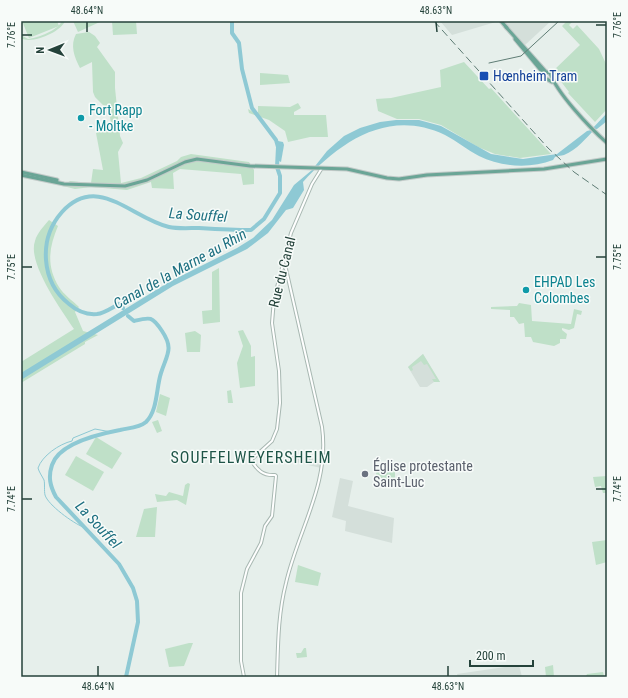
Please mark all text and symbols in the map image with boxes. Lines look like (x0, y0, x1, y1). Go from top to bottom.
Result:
text: 48.64°N (71, 5, 103, 16)
text: 48.63°N (420, 5, 452, 16)
text: 7.76°E (612, 12, 623, 38)
text: 7.76°E (6, 22, 17, 48)
north arrow (30, 30, 70, 70)
text: N (34, 46, 47, 54)
place label: Hœnheim Tram (493, 68, 577, 84)
marker: Hœnheim Tram (478, 70, 490, 82)
place label: Fort Rapp - Moltke (89, 102, 143, 134)
marker: Fort Rapp - Moltke (76, 113, 86, 123)
water label: La Souffel (168, 204, 228, 226)
water label: Canal de la Marne au Rhin (110, 225, 250, 313)
street label: Rue du Canal (265, 235, 299, 309)
text: 7.75°E (612, 244, 623, 270)
text: 7.75°E (6, 254, 17, 280)
place label: EHPAD Les Colombes (534, 274, 595, 306)
marker: EHPAD Les Colombes (521, 285, 531, 295)
district label: SOUFFELWEYERSHEIM (171, 448, 331, 467)
place label: Église protestante Saint-Luc (373, 457, 473, 490)
marker: Église protestante Saint-Luc (360, 469, 370, 479)
text: 7.74°E (612, 476, 623, 502)
text: 7.74°E (6, 486, 17, 512)
water label: La Souffel (72, 498, 125, 553)
scale bar (470, 642, 533, 668)
text: 200 m (476, 649, 506, 663)
text: 48.64°N (82, 681, 114, 692)
text: 48.63°N (432, 681, 464, 692)

